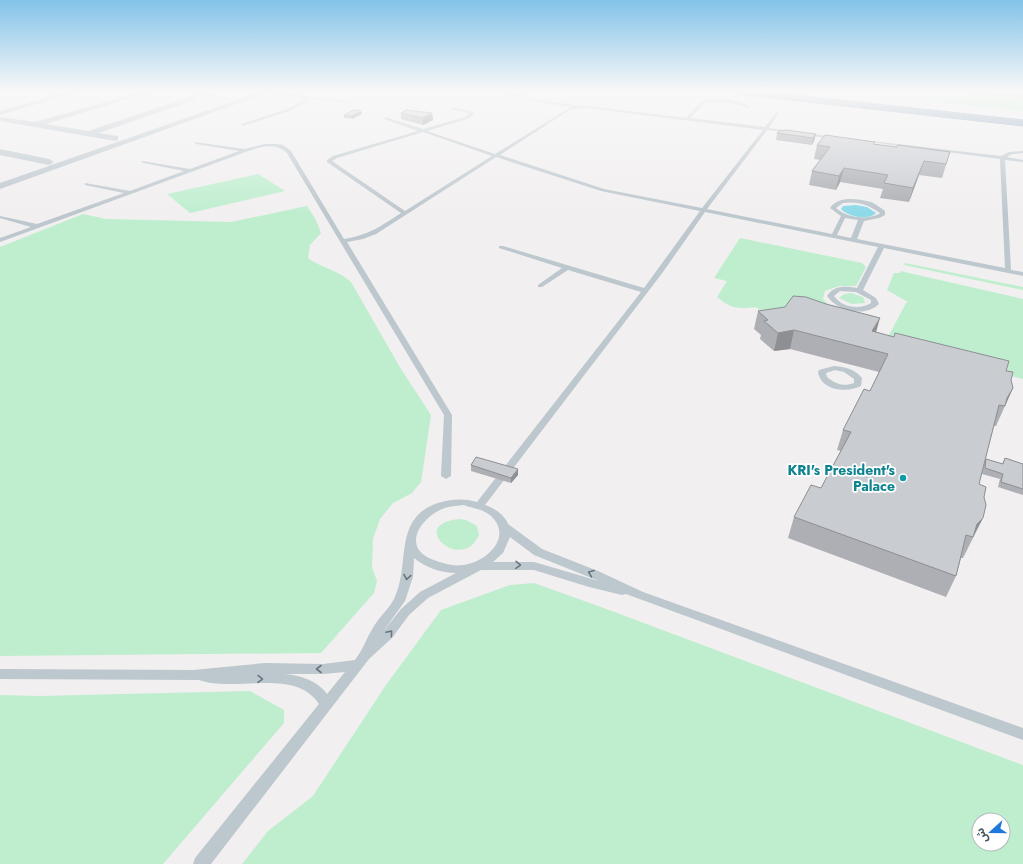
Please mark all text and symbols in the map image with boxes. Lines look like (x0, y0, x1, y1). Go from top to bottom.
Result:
place label: KRI's President's Palace (787, 460, 896, 496)
marker: KRI's President's Palace (898, 473, 908, 483)
one-way arrow (515, 561, 521, 570)
one-way arrow (588, 569, 595, 577)
one-way arrow (403, 574, 411, 580)
one-way arrow (385, 630, 392, 637)
one-way arrow (316, 665, 322, 673)
one-way arrow (257, 675, 263, 683)
north arrow (971, 812, 1011, 852)
text: ش (971, 826, 992, 845)

